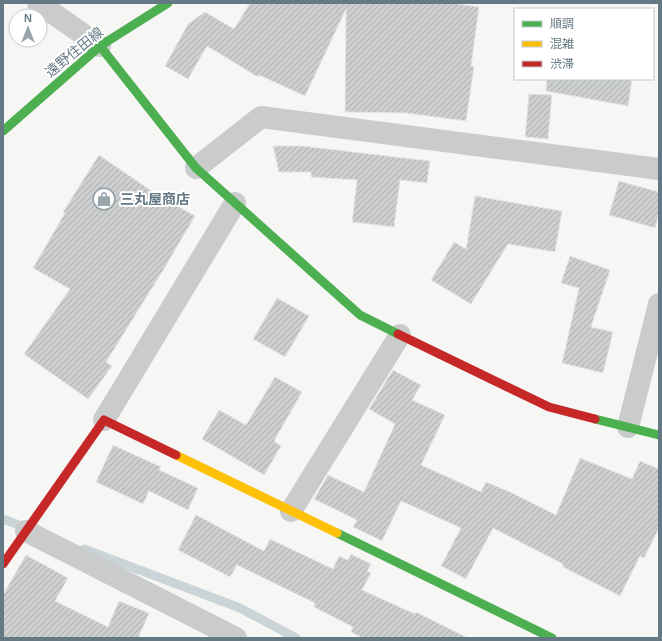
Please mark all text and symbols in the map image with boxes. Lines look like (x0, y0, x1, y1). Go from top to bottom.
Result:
north arrow (8, 8, 48, 48)
legend (514, 8, 654, 80)
text: N (24, 12, 32, 24)
text: 順調 (550, 17, 574, 31)
street label: 遠野住田線 (42, 24, 106, 80)
text: 混雑 (550, 37, 574, 51)
text: 渋滞 (550, 57, 574, 71)
shop icon: 三丸屋商店 (91, 186, 117, 212)
place label: 三丸屋商店 (120, 191, 190, 207)

